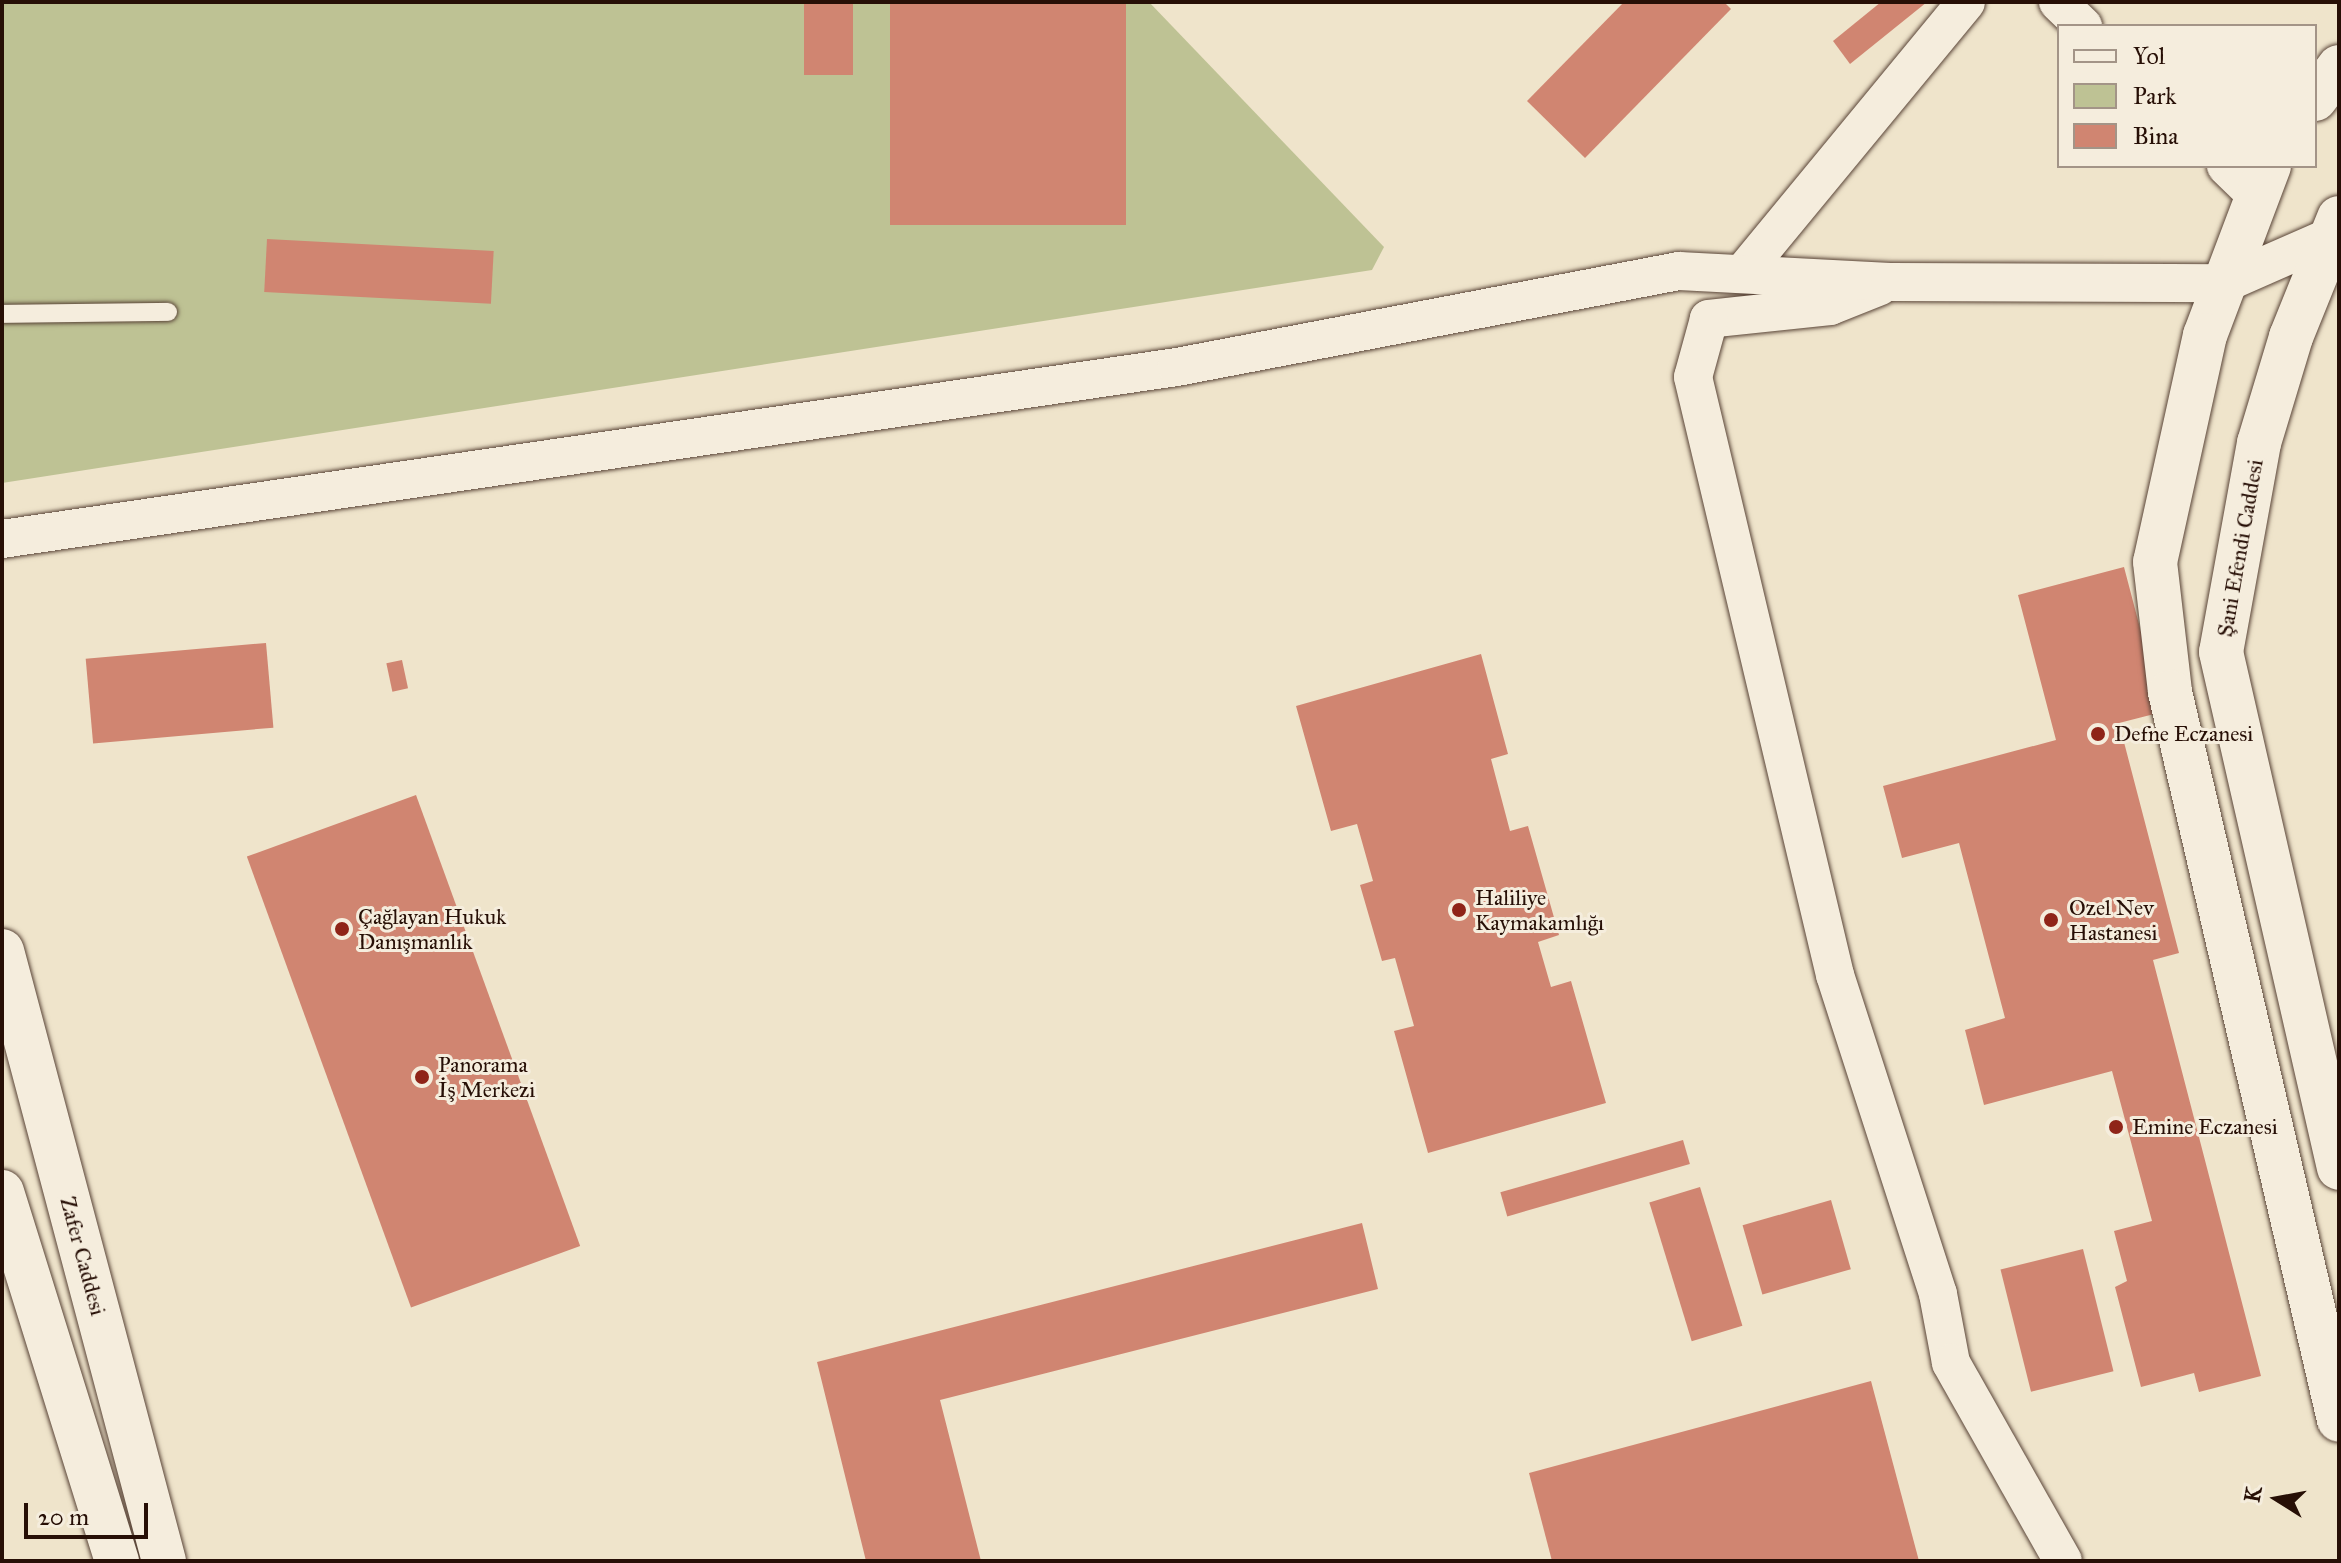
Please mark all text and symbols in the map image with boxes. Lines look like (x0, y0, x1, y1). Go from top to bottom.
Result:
legend (2057, 24, 2317, 168)
text: Yol (2133, 41, 2165, 71)
text: Park (2133, 81, 2176, 111)
text: Bina (2133, 121, 2179, 151)
street label: Şani Efendi Caddesi (2211, 457, 2269, 639)
place label: Defne Eczanesi (2114, 721, 2253, 747)
marker: Defne Eczanesi (2089, 725, 2107, 743)
place label: Haliliye Kaymakamlığı (1475, 884, 1604, 936)
place label: Ozel Nev Hastanesi (2069, 894, 2158, 946)
marker: Haliliye Kaymakamlığı (1450, 901, 1468, 919)
place label: Çağlayan Hukuk Danışmanlık (358, 903, 506, 954)
marker: Ozel Nev Hastanesi (2040, 909, 2062, 931)
marker: Çağlayan Hukuk Danışmanlık (333, 920, 351, 938)
place label: Panorama İş Merkezi (438, 1051, 535, 1102)
marker: Panorama İş Merkezi (413, 1068, 431, 1086)
place label: Emine Eczanesi (2132, 1114, 2278, 1140)
marker: Emine Eczanesi (2107, 1118, 2125, 1136)
street label: Zafer Caddesi (54, 1194, 112, 1318)
north arrow (2237, 1459, 2317, 1539)
text: K (2238, 1484, 2268, 1505)
scale bar (28, 1487, 152, 1537)
text: 20 m (38, 1502, 89, 1532)

